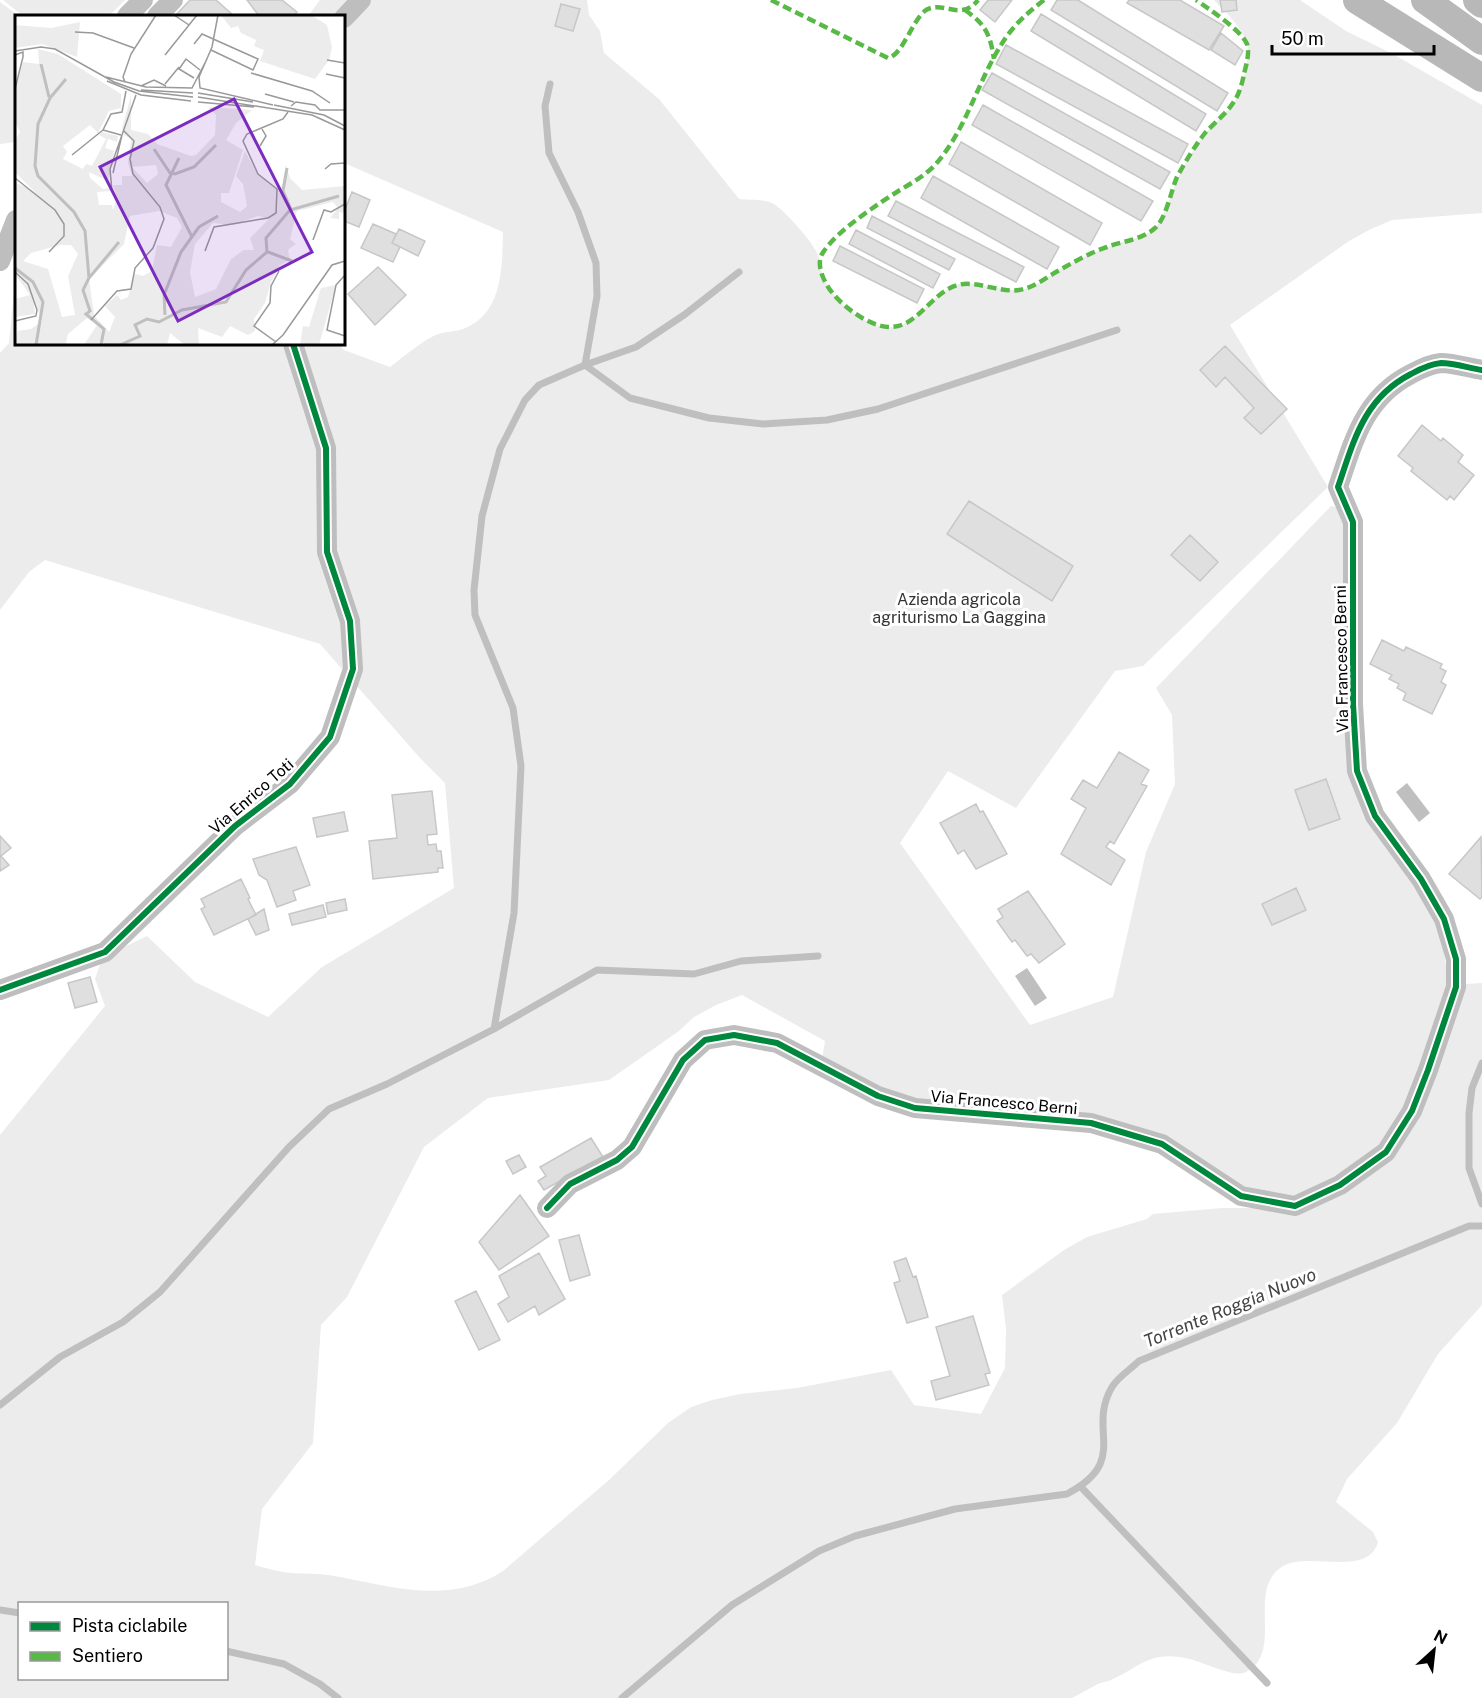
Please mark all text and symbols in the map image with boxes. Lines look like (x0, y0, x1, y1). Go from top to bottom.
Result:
inset map (15, 15, 345, 345)
scale bar (1272, 18, 1434, 56)
text: 50 m (1281, 28, 1324, 49)
street label: Via Francesco Berni (1331, 585, 1352, 733)
park label: Azienda agricola agriturismo La Gaggina (872, 590, 1046, 627)
street label: Via Enrico Toti (205, 755, 297, 838)
street label: Via Francesco Berni (930, 1087, 1078, 1118)
water label: Torrente Roggia Nuovo (1141, 1263, 1319, 1352)
legend (18, 1602, 228, 1680)
text: Pista ciclabile (72, 1615, 187, 1636)
north arrow (1404, 1620, 1464, 1680)
text: N (1431, 1626, 1450, 1648)
text: Sentiero (72, 1645, 143, 1666)

